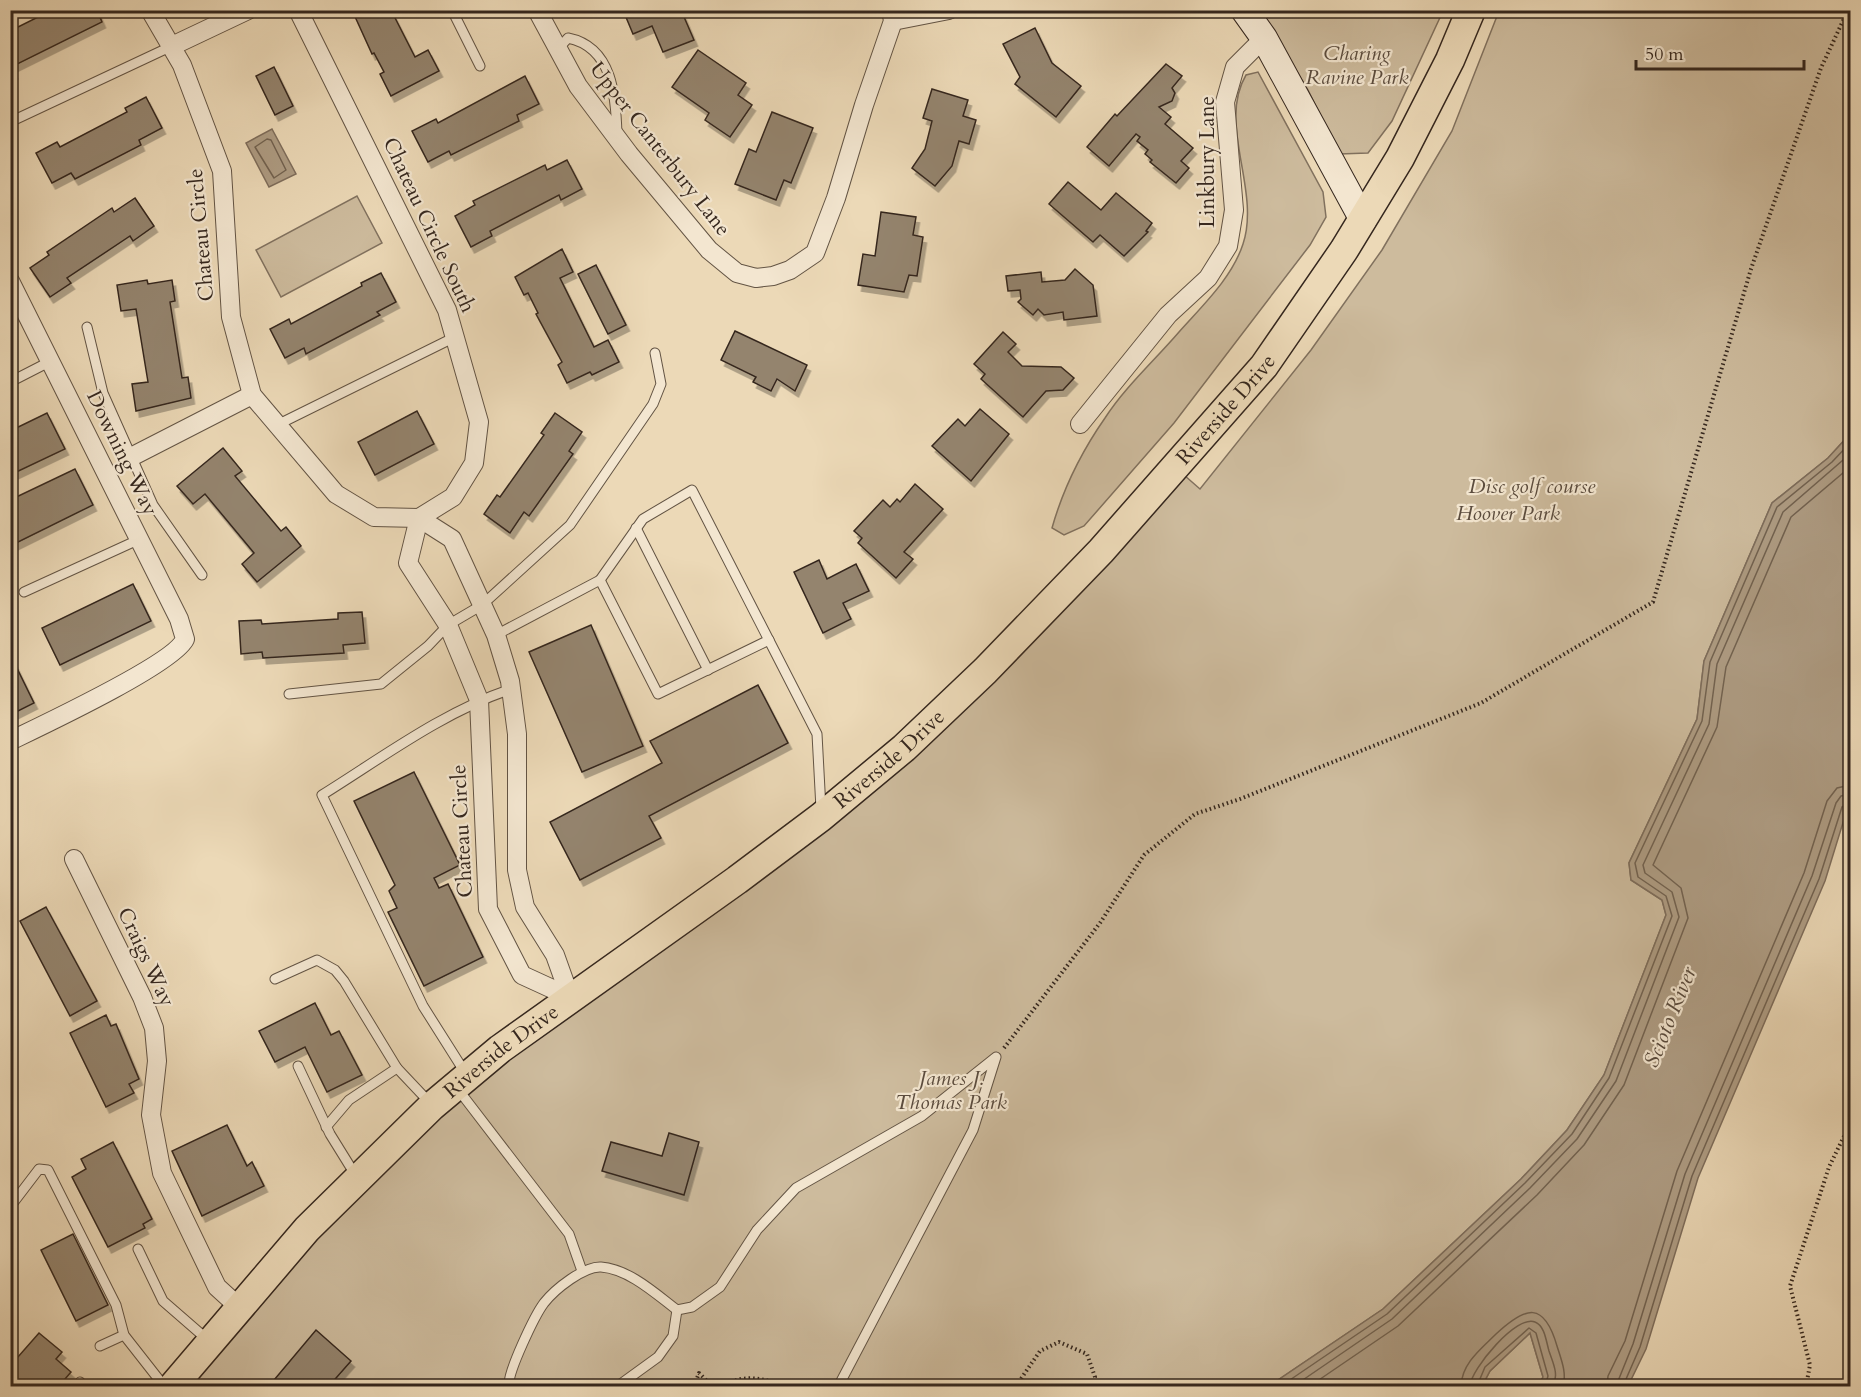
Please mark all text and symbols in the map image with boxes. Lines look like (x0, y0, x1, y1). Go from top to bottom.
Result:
scale bar (1636, 33, 1804, 71)
park label: Charing Ravine Park (1305, 39, 1409, 92)
text: 50 m (1645, 42, 1684, 67)
street label: Upper Canterbury Lane (583, 56, 737, 242)
street label: Linkbury Lane (1193, 96, 1222, 228)
street label: Chateau Circle South (376, 133, 483, 318)
street label: Chateau Circle (181, 167, 221, 303)
street label: Riverside Drive (1169, 348, 1282, 471)
street label: Downing Way (79, 386, 165, 520)
park label: Disc golf course (1469, 472, 1596, 501)
park label: Hoover Park (1456, 499, 1561, 528)
street label: Riverside Drive (827, 703, 951, 815)
street label: Chateau Circle (444, 764, 480, 898)
street label: Craigs Way (110, 903, 182, 1011)
water label: Scioto River (1636, 962, 1704, 1072)
street label: Riverside Drive (437, 997, 564, 1105)
park label: James J. Thomas Park (895, 1064, 1008, 1117)

